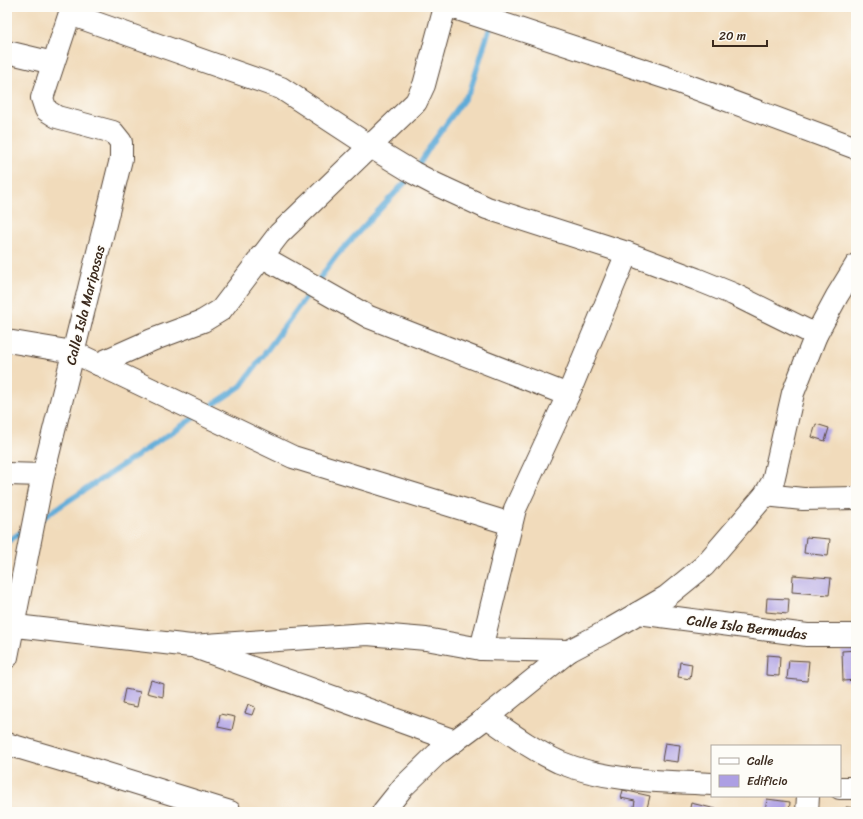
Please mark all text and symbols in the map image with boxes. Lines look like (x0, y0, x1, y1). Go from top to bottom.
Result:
scale bar (713, 22, 767, 48)
text: 20 m (719, 25, 746, 47)
street label: Calle Isla Mariposas (59, 242, 113, 368)
street label: Calle Isla Bermudas (685, 608, 809, 647)
legend (711, 745, 841, 797)
text: Calle (747, 750, 774, 772)
text: Edificio (747, 770, 787, 792)

